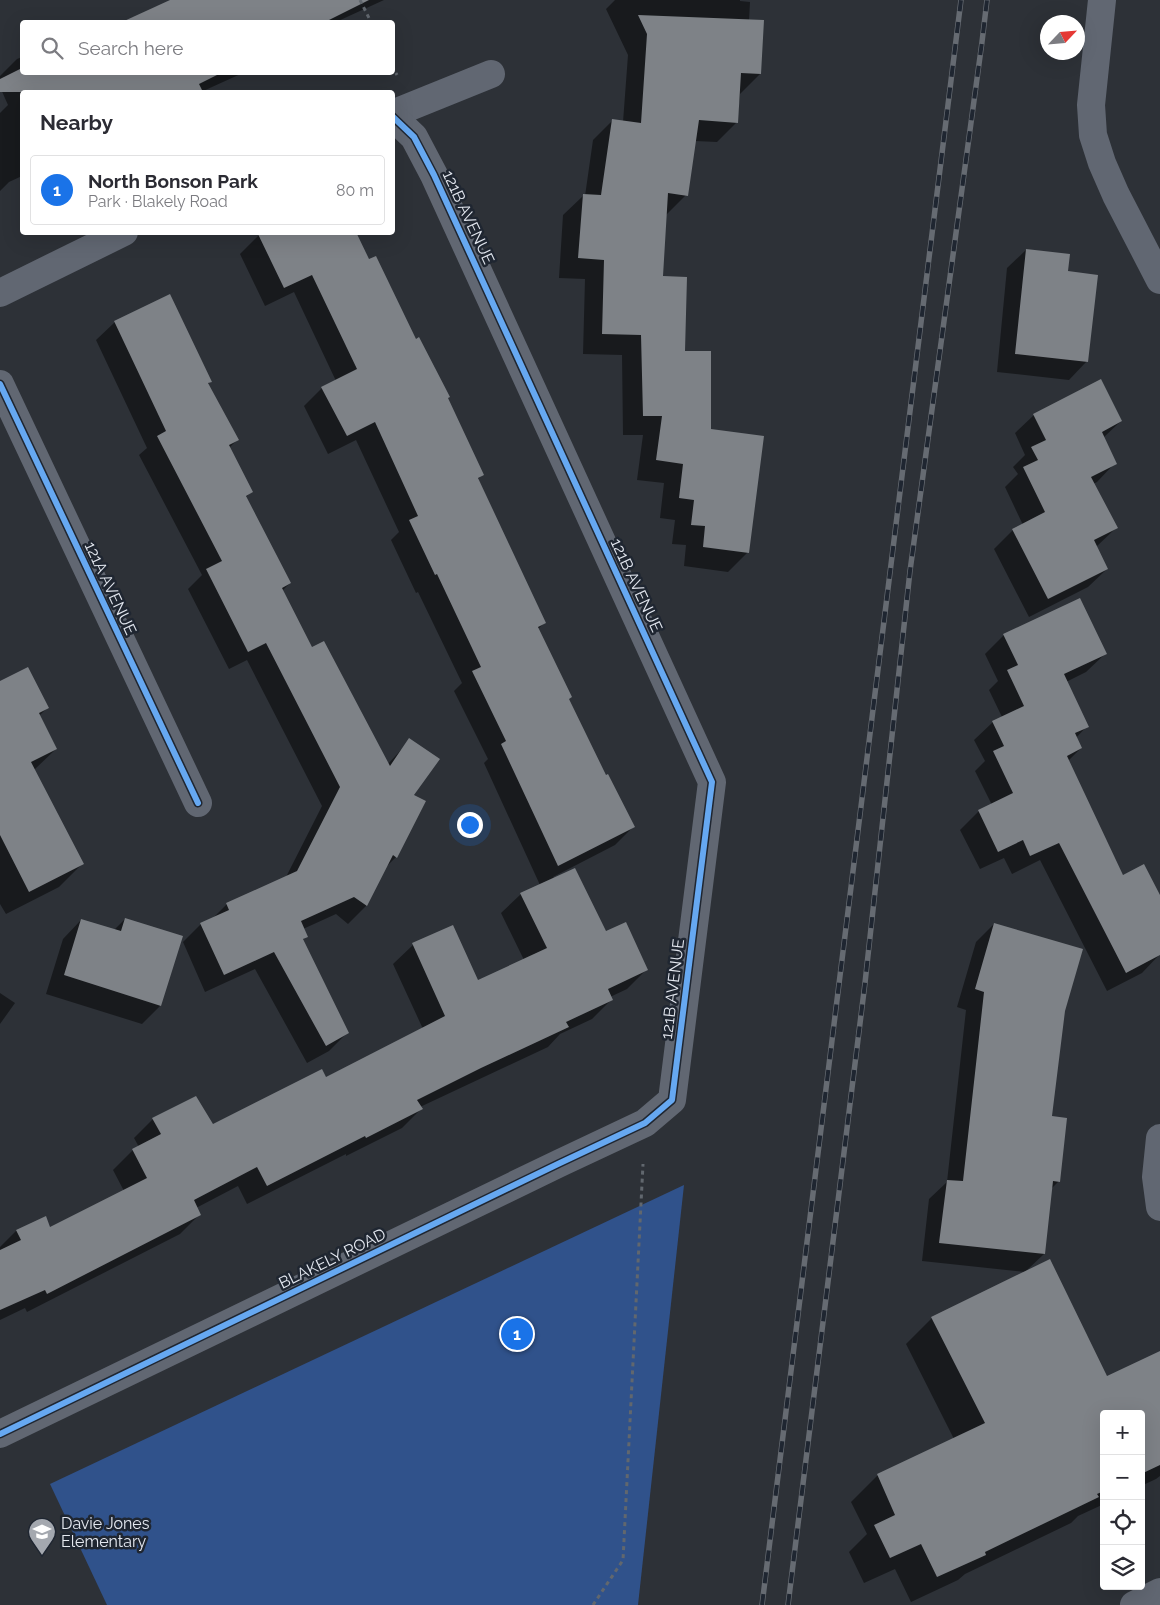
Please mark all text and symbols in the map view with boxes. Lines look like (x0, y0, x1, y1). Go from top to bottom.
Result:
north arrow (1040, 15, 1085, 60)
search box (20, 20, 395, 75)
icon: search (38, 34, 66, 62)
text: Search here (78, 37, 184, 59)
text: Nearby (40, 110, 113, 135)
street label: 121B AVENUE (439, 167, 499, 267)
text: North Bonson Park (88, 170, 258, 192)
text: 1 (53, 181, 61, 200)
text: 80 m (336, 181, 374, 200)
text: Park · Blakely Road (88, 192, 228, 211)
street label: 121B AVENUE (607, 535, 667, 635)
street label: 121A AVENUE (81, 539, 141, 638)
your location (457, 812, 483, 838)
street label: 121B AVENUE (657, 938, 688, 1040)
street label: BLAKELY ROAD (276, 1224, 389, 1293)
pin: 1 (501, 1315, 533, 1353)
map controls (1100, 1410, 1145, 1590)
button: + (1100, 1410, 1145, 1455)
button: − (1100, 1455, 1145, 1500)
button: locate (1100, 1500, 1145, 1545)
place label: Davie Jones Elementary (61, 1514, 150, 1551)
school or university icon: Davie Jones Elementary (27, 1517, 57, 1556)
button: layers (1100, 1545, 1145, 1590)

